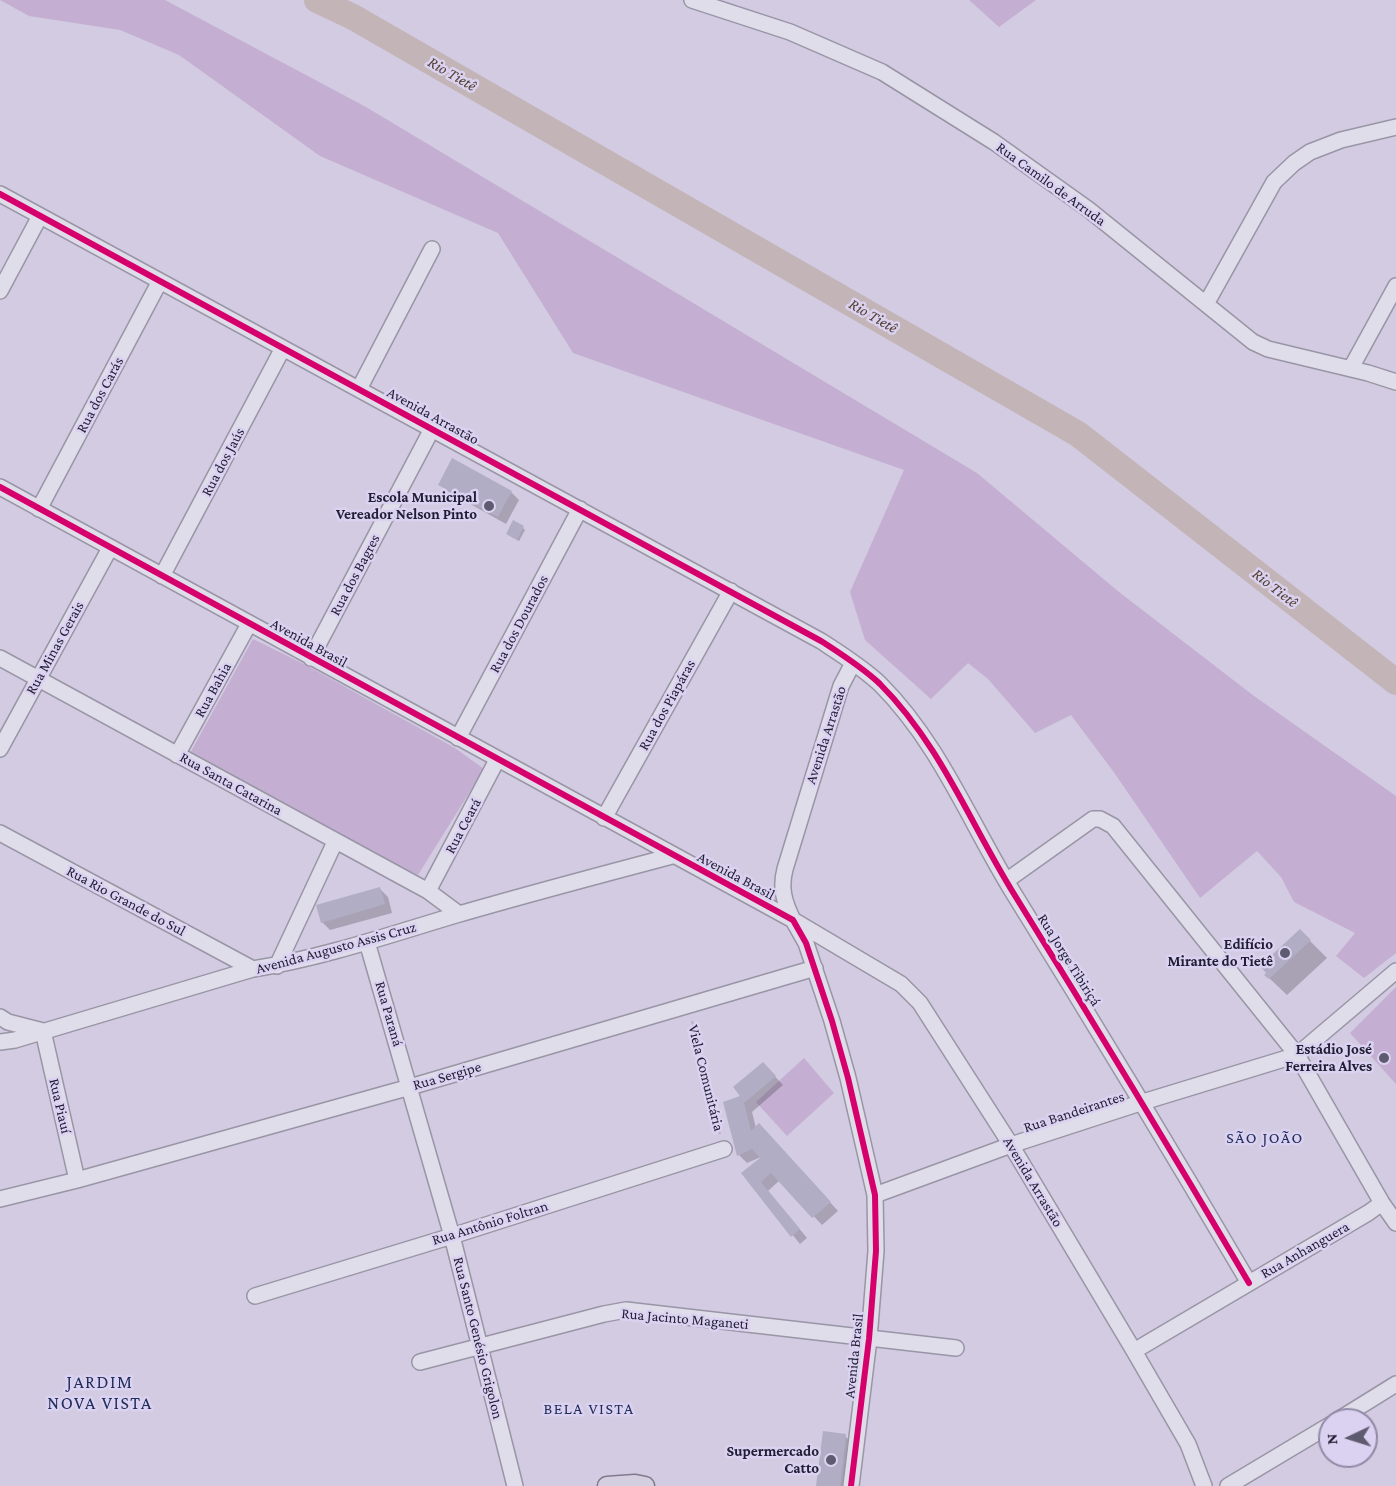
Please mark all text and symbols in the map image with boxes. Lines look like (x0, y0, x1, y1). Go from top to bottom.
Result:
water label: Rio Tietê (424, 52, 480, 96)
street label: Rua Camilo de Arruda (993, 138, 1109, 230)
water label: Rio Tietê (845, 294, 901, 338)
street label: Rua dos Carás (72, 354, 128, 436)
street label: Avenida Arrastão (384, 383, 482, 449)
street label: Rua dos Jaús (197, 425, 249, 499)
place label: Escola Municipal Vereador Nelson Pinto (336, 488, 477, 523)
marker: Escola Municipal Vereador Nelson Pinto (482, 499, 496, 513)
street label: Rua dos Bagres (326, 531, 384, 619)
water label: Rio Tietê (1248, 564, 1302, 612)
street label: Rua dos Dourados (486, 572, 552, 676)
street label: Rua Minas Gerais (22, 598, 88, 698)
street label: Avenida Brasil (267, 614, 351, 672)
street label: Rua dos Piapáras (635, 656, 699, 754)
street label: Rua Bahia (191, 659, 235, 721)
street label: Avenida Arrastão (802, 684, 850, 786)
street label: Rua Santa Catarina (177, 748, 285, 820)
street label: Rua Ceará (441, 795, 485, 857)
street label: Avenida Brasil (694, 848, 778, 904)
street label: Rua Rio Grande do Sul (63, 862, 189, 940)
street label: Rua Jorge Tibiriçá (1033, 910, 1105, 1010)
street label: Avenida Augusto Assis Cruz (254, 918, 418, 978)
place label: Edifício Mirante do Tietê (1167, 935, 1273, 970)
marker: Edifício Mirante do Tietê (1278, 946, 1292, 960)
street label: Rua Paraná (371, 979, 407, 1049)
street label: Viela Comunitária (684, 1023, 728, 1133)
place label: Estádio José Ferreira Alves (1285, 1040, 1372, 1075)
marker: Estádio José Ferreira Alves (1377, 1051, 1391, 1065)
street label: Rua Sergipe (411, 1058, 483, 1094)
street label: Rua Piauí (45, 1077, 75, 1135)
street label: Rua Bandeirantes (1021, 1087, 1127, 1137)
district label: SÃO JOÃO (1226, 1128, 1304, 1148)
street label: Avenida Arrastão (999, 1134, 1067, 1230)
street label: Rua Antônio Foltran (430, 1197, 550, 1249)
street label: Rua Anhanguera (1258, 1217, 1352, 1283)
street label: Rua Santo Genésio Grigolon (449, 1255, 507, 1421)
street label: Rua Jacinto Maganeti (621, 1304, 749, 1334)
street label: Avenida Brasil (841, 1313, 867, 1399)
district label: JARDIM NOVA VISTA (47, 1371, 153, 1414)
district label: BELA VISTA (543, 1399, 635, 1419)
north arrow (1318, 1408, 1378, 1468)
text: N (1323, 1433, 1340, 1445)
place label: Supermercado Catto (726, 1442, 819, 1477)
marker: Supermercado Catto (824, 1453, 838, 1467)

